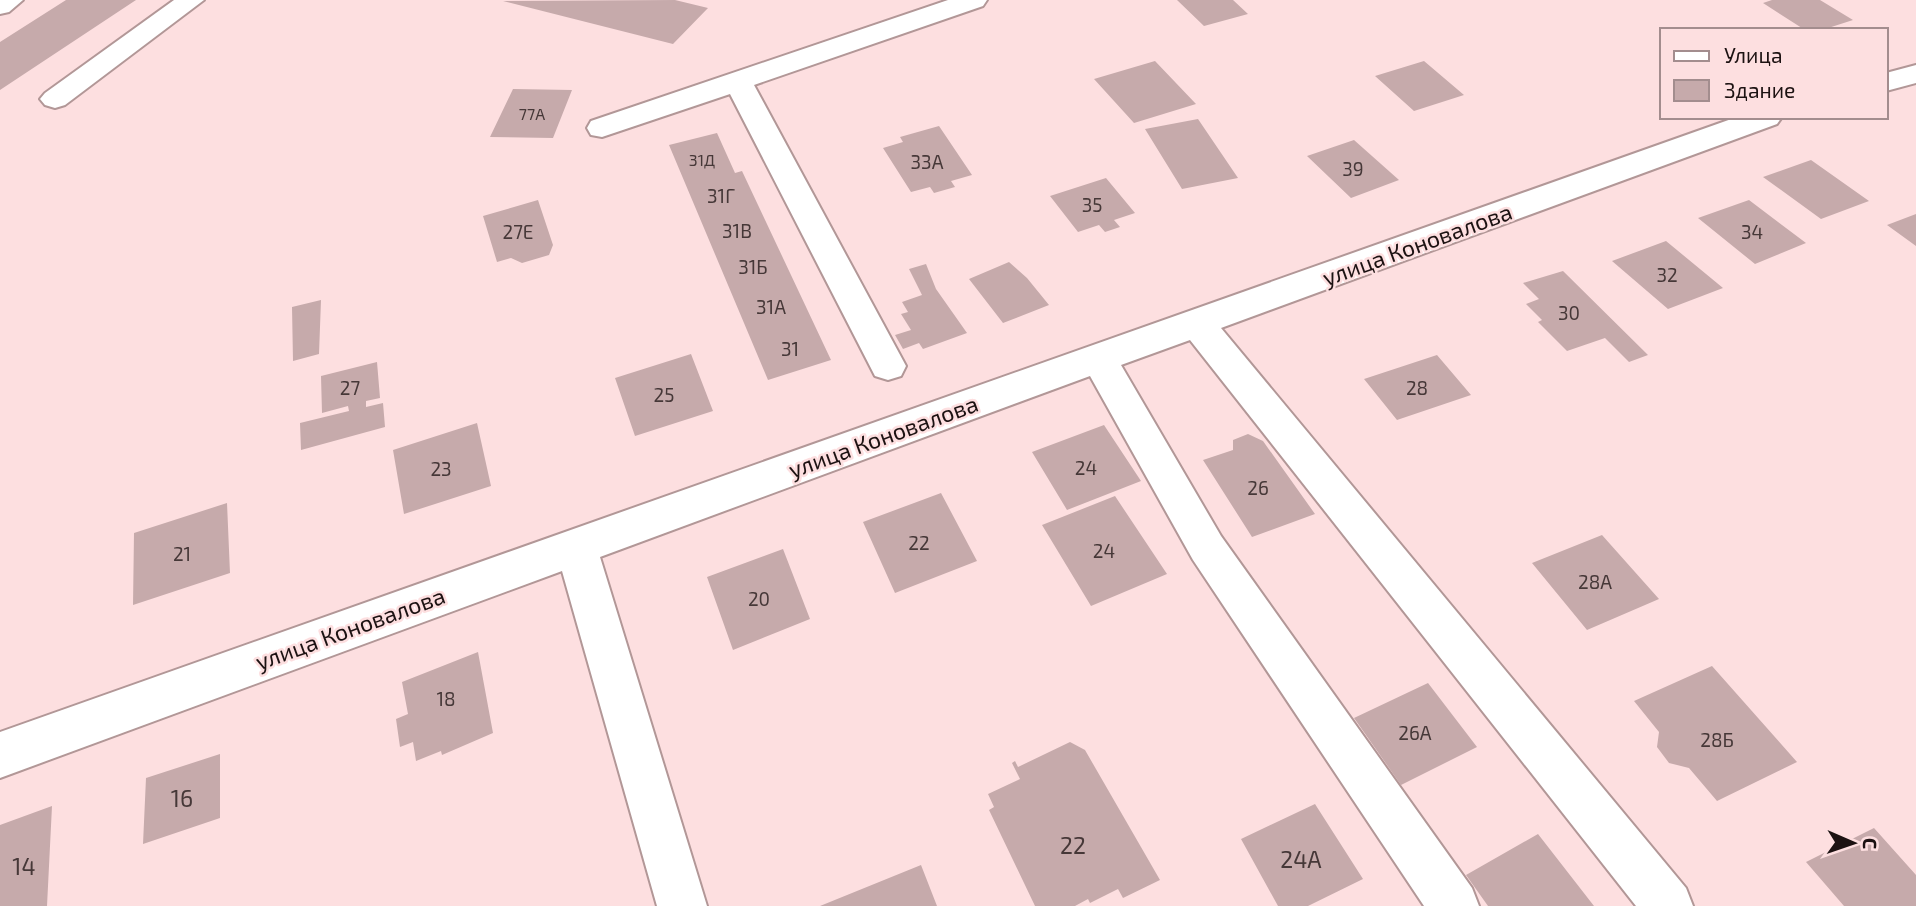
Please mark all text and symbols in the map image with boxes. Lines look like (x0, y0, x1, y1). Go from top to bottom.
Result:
legend (1660, 28, 1888, 119)
text: Улица (1724, 42, 1783, 67)
text: Здание (1724, 77, 1795, 102)
house number: 77А (519, 104, 545, 123)
house number: 31Д (689, 150, 715, 169)
house number: 33А (911, 150, 944, 173)
house number: 39 (1342, 157, 1364, 180)
house number: 31Г (707, 184, 735, 207)
house number: 35 (1082, 193, 1102, 216)
street label: улица Коновалова (1318, 197, 1516, 292)
house number: 31В (722, 219, 752, 242)
house number: 27Е (502, 220, 534, 243)
house number: 34 (1741, 220, 1763, 243)
house number: 31Б (738, 255, 768, 278)
house number: 32 (1656, 263, 1678, 286)
house number: 31А (756, 295, 786, 318)
house number: 30 (1558, 301, 1580, 324)
house number: 31 (781, 337, 799, 360)
house number: 27 (340, 376, 360, 399)
house number: 28 (1406, 376, 1428, 399)
house number: 25 (654, 383, 674, 406)
street label: улица Коновалова (784, 389, 982, 484)
house number: 24 (1075, 456, 1097, 479)
house number: 23 (430, 457, 452, 480)
house number: 26 (1247, 476, 1269, 499)
house number: 22 (908, 531, 930, 554)
house number: 24 (1093, 539, 1115, 562)
house number: 21 (173, 542, 191, 565)
house number: 28А (1578, 570, 1612, 593)
street label: улица Коновалова (251, 581, 449, 676)
house number: 20 (748, 587, 770, 610)
house number: 18 (436, 687, 456, 710)
house number: 26А (1398, 721, 1432, 744)
house number: 28Б (1700, 728, 1734, 751)
house number: 16 (171, 784, 193, 812)
north arrow (1818, 808, 1888, 878)
house number: 22 (1060, 831, 1086, 859)
text: С (1859, 838, 1882, 850)
house number: 24А (1280, 845, 1322, 873)
house number: 14 (12, 852, 36, 880)

